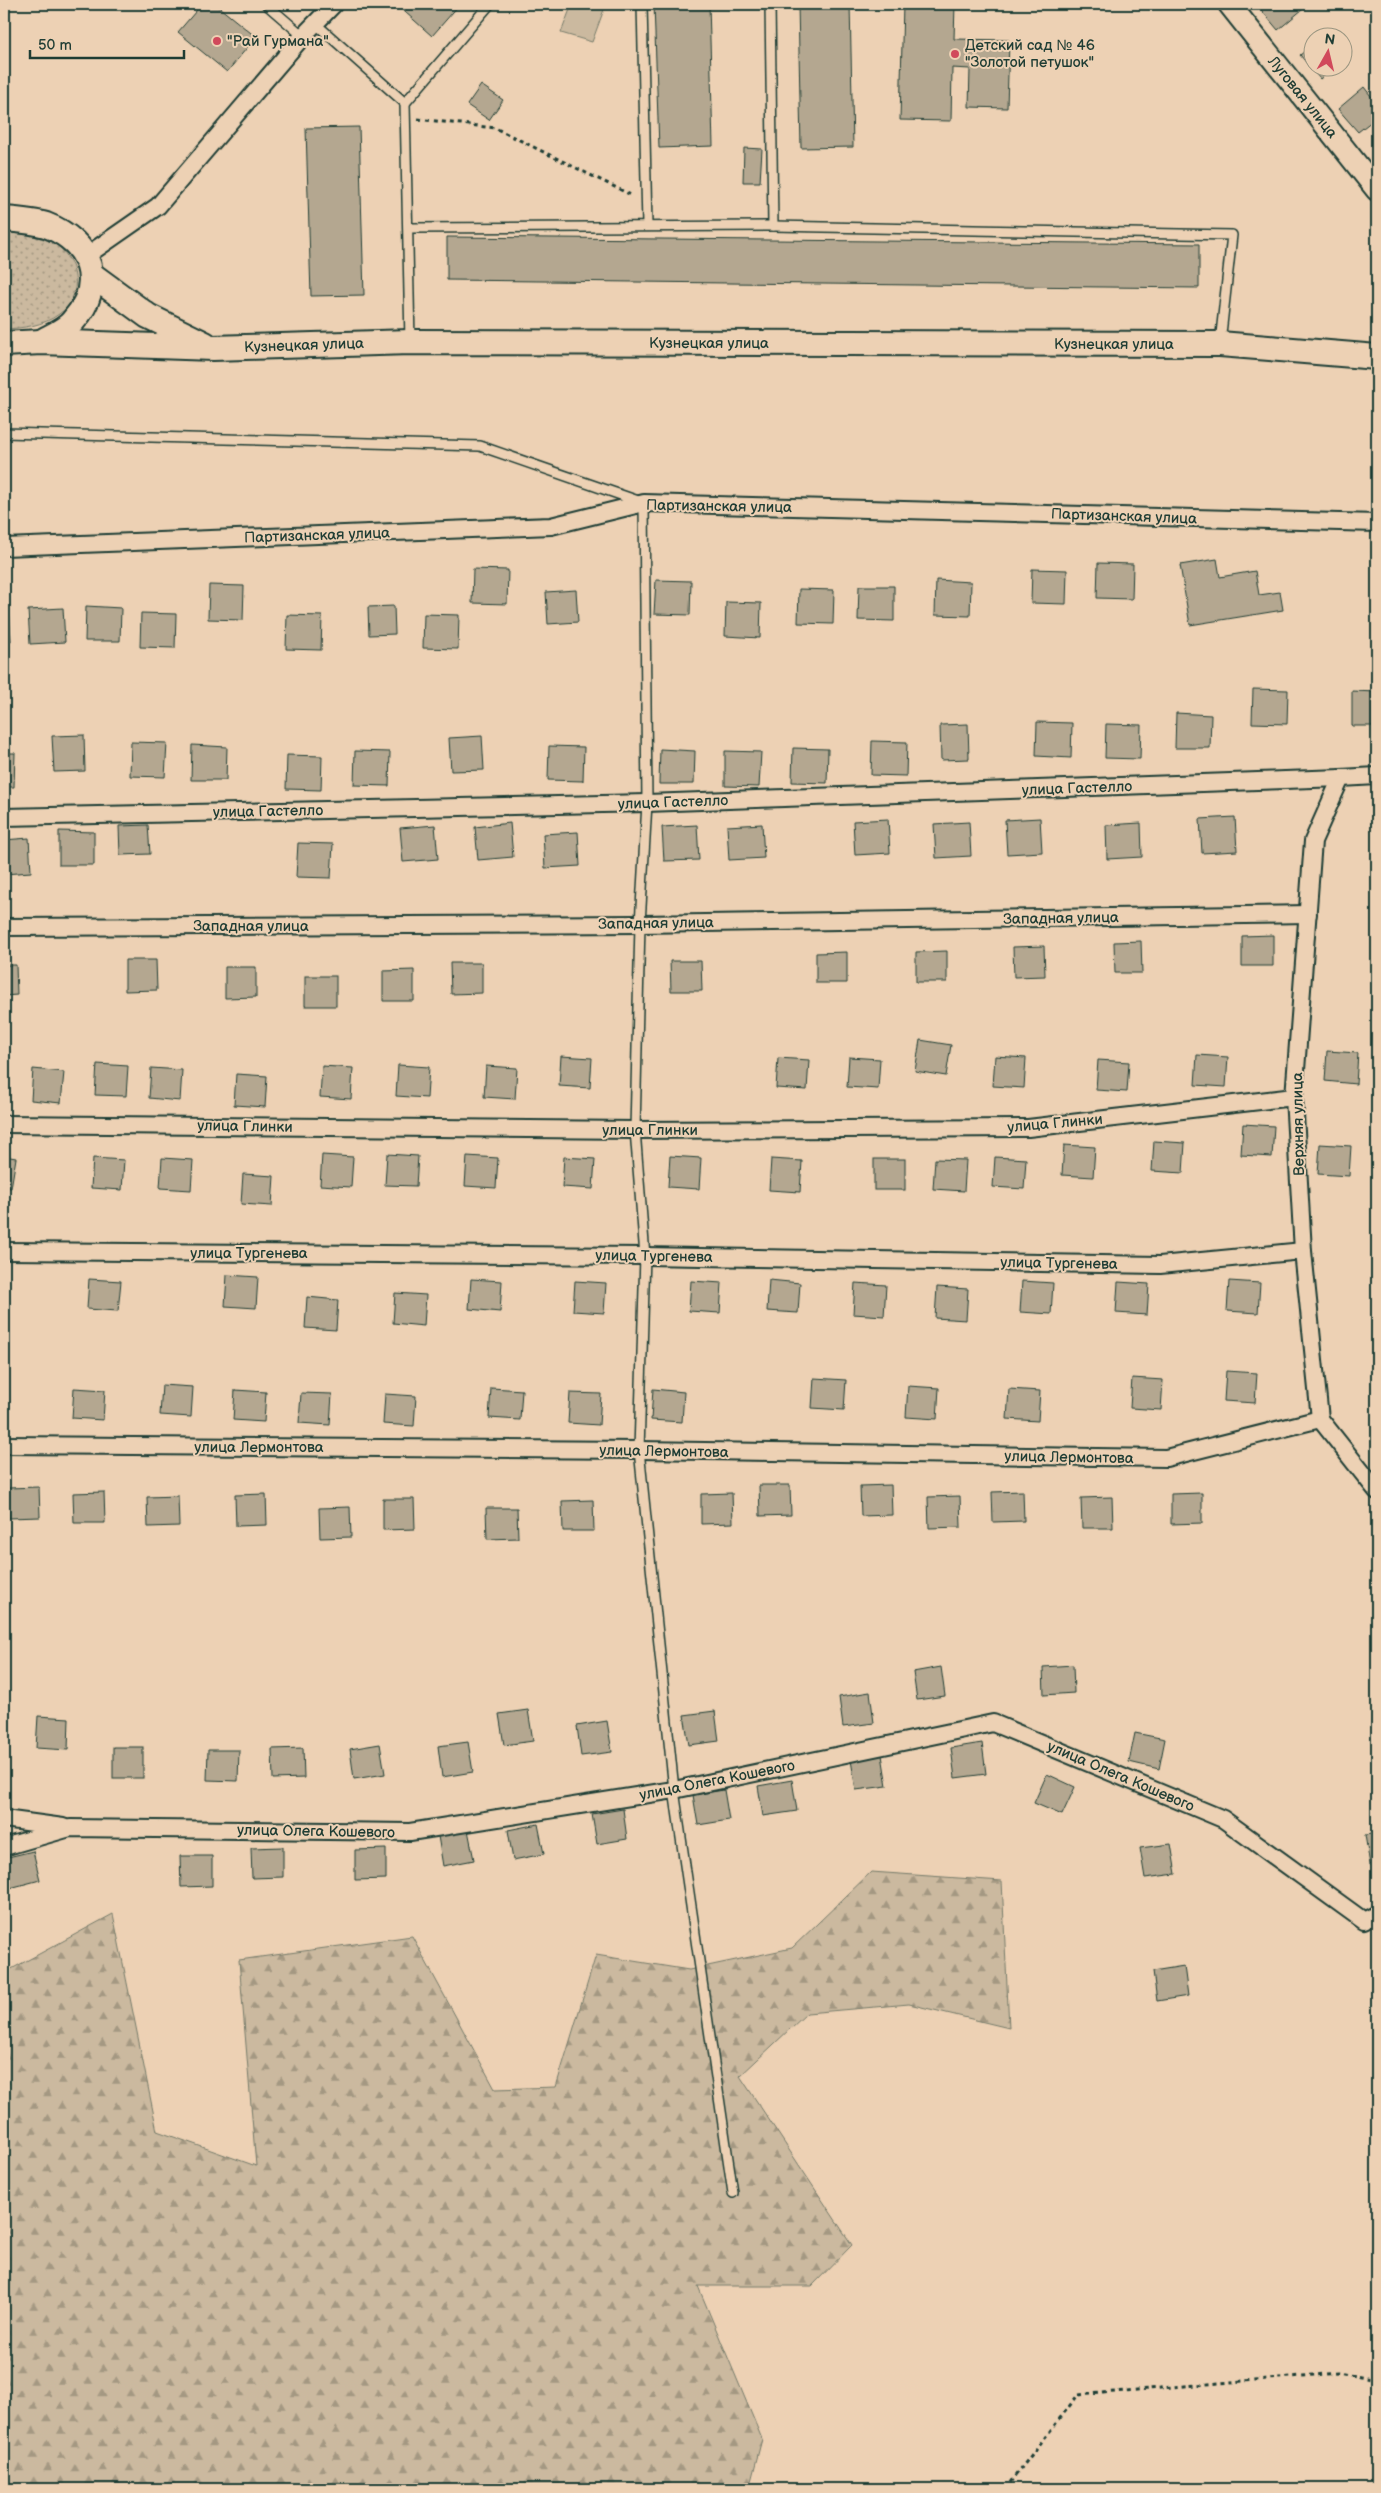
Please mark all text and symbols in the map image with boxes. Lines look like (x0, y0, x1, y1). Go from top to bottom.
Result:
scale bar (30, 28, 184, 60)
north arrow (1304, 28, 1354, 78)
text: N (1323, 30, 1336, 49)
place label: "Рай Гурмана" (227, 32, 329, 51)
marker: "Рай Гурмана" (211, 35, 223, 47)
text: 50 m (38, 36, 72, 55)
place label: Детский сад № 46 "Золотой петушок" (965, 36, 1095, 72)
marker: Детский сад № 46 "Золотой петушок" (949, 48, 961, 60)
street label: Луговая улица (1263, 52, 1342, 142)
street label: Кузнецкая улица (244, 334, 364, 357)
street label: Кузнецкая улица (649, 334, 769, 353)
street label: Кузнецкая улица (1054, 335, 1174, 354)
street label: Партизанская улица (646, 496, 792, 517)
street label: Партизанская улица (1051, 504, 1197, 529)
street label: Партизанская улица (244, 523, 390, 548)
street label: улица Гастелло (1022, 777, 1133, 800)
street label: улица Гастелло (618, 791, 729, 814)
street label: улица Гастелло (213, 801, 323, 822)
street label: Западная улица (1003, 908, 1119, 929)
street label: Западная улица (598, 913, 714, 934)
street label: Западная улица (193, 917, 309, 936)
street label: Верхняя улица (1288, 1072, 1309, 1176)
street label: улица Глинки (1007, 1110, 1103, 1137)
street label: улица Глинки (197, 1116, 293, 1137)
street label: улица Глинки (602, 1121, 698, 1140)
street label: улица Тургенева (190, 1244, 308, 1263)
street label: улица Тургенева (595, 1246, 713, 1267)
street label: улица Тургенева (1000, 1253, 1118, 1274)
street label: улица Лермонтова (194, 1438, 324, 1457)
street label: улица Лермонтова (599, 1441, 729, 1462)
street label: улица Лермонтова (1004, 1447, 1134, 1468)
street label: улица Олега Кошевого (1044, 1737, 1197, 1816)
street label: улица Олега Кошевого (638, 1756, 797, 1805)
street label: улица Олега Кошевого (237, 1821, 395, 1842)

